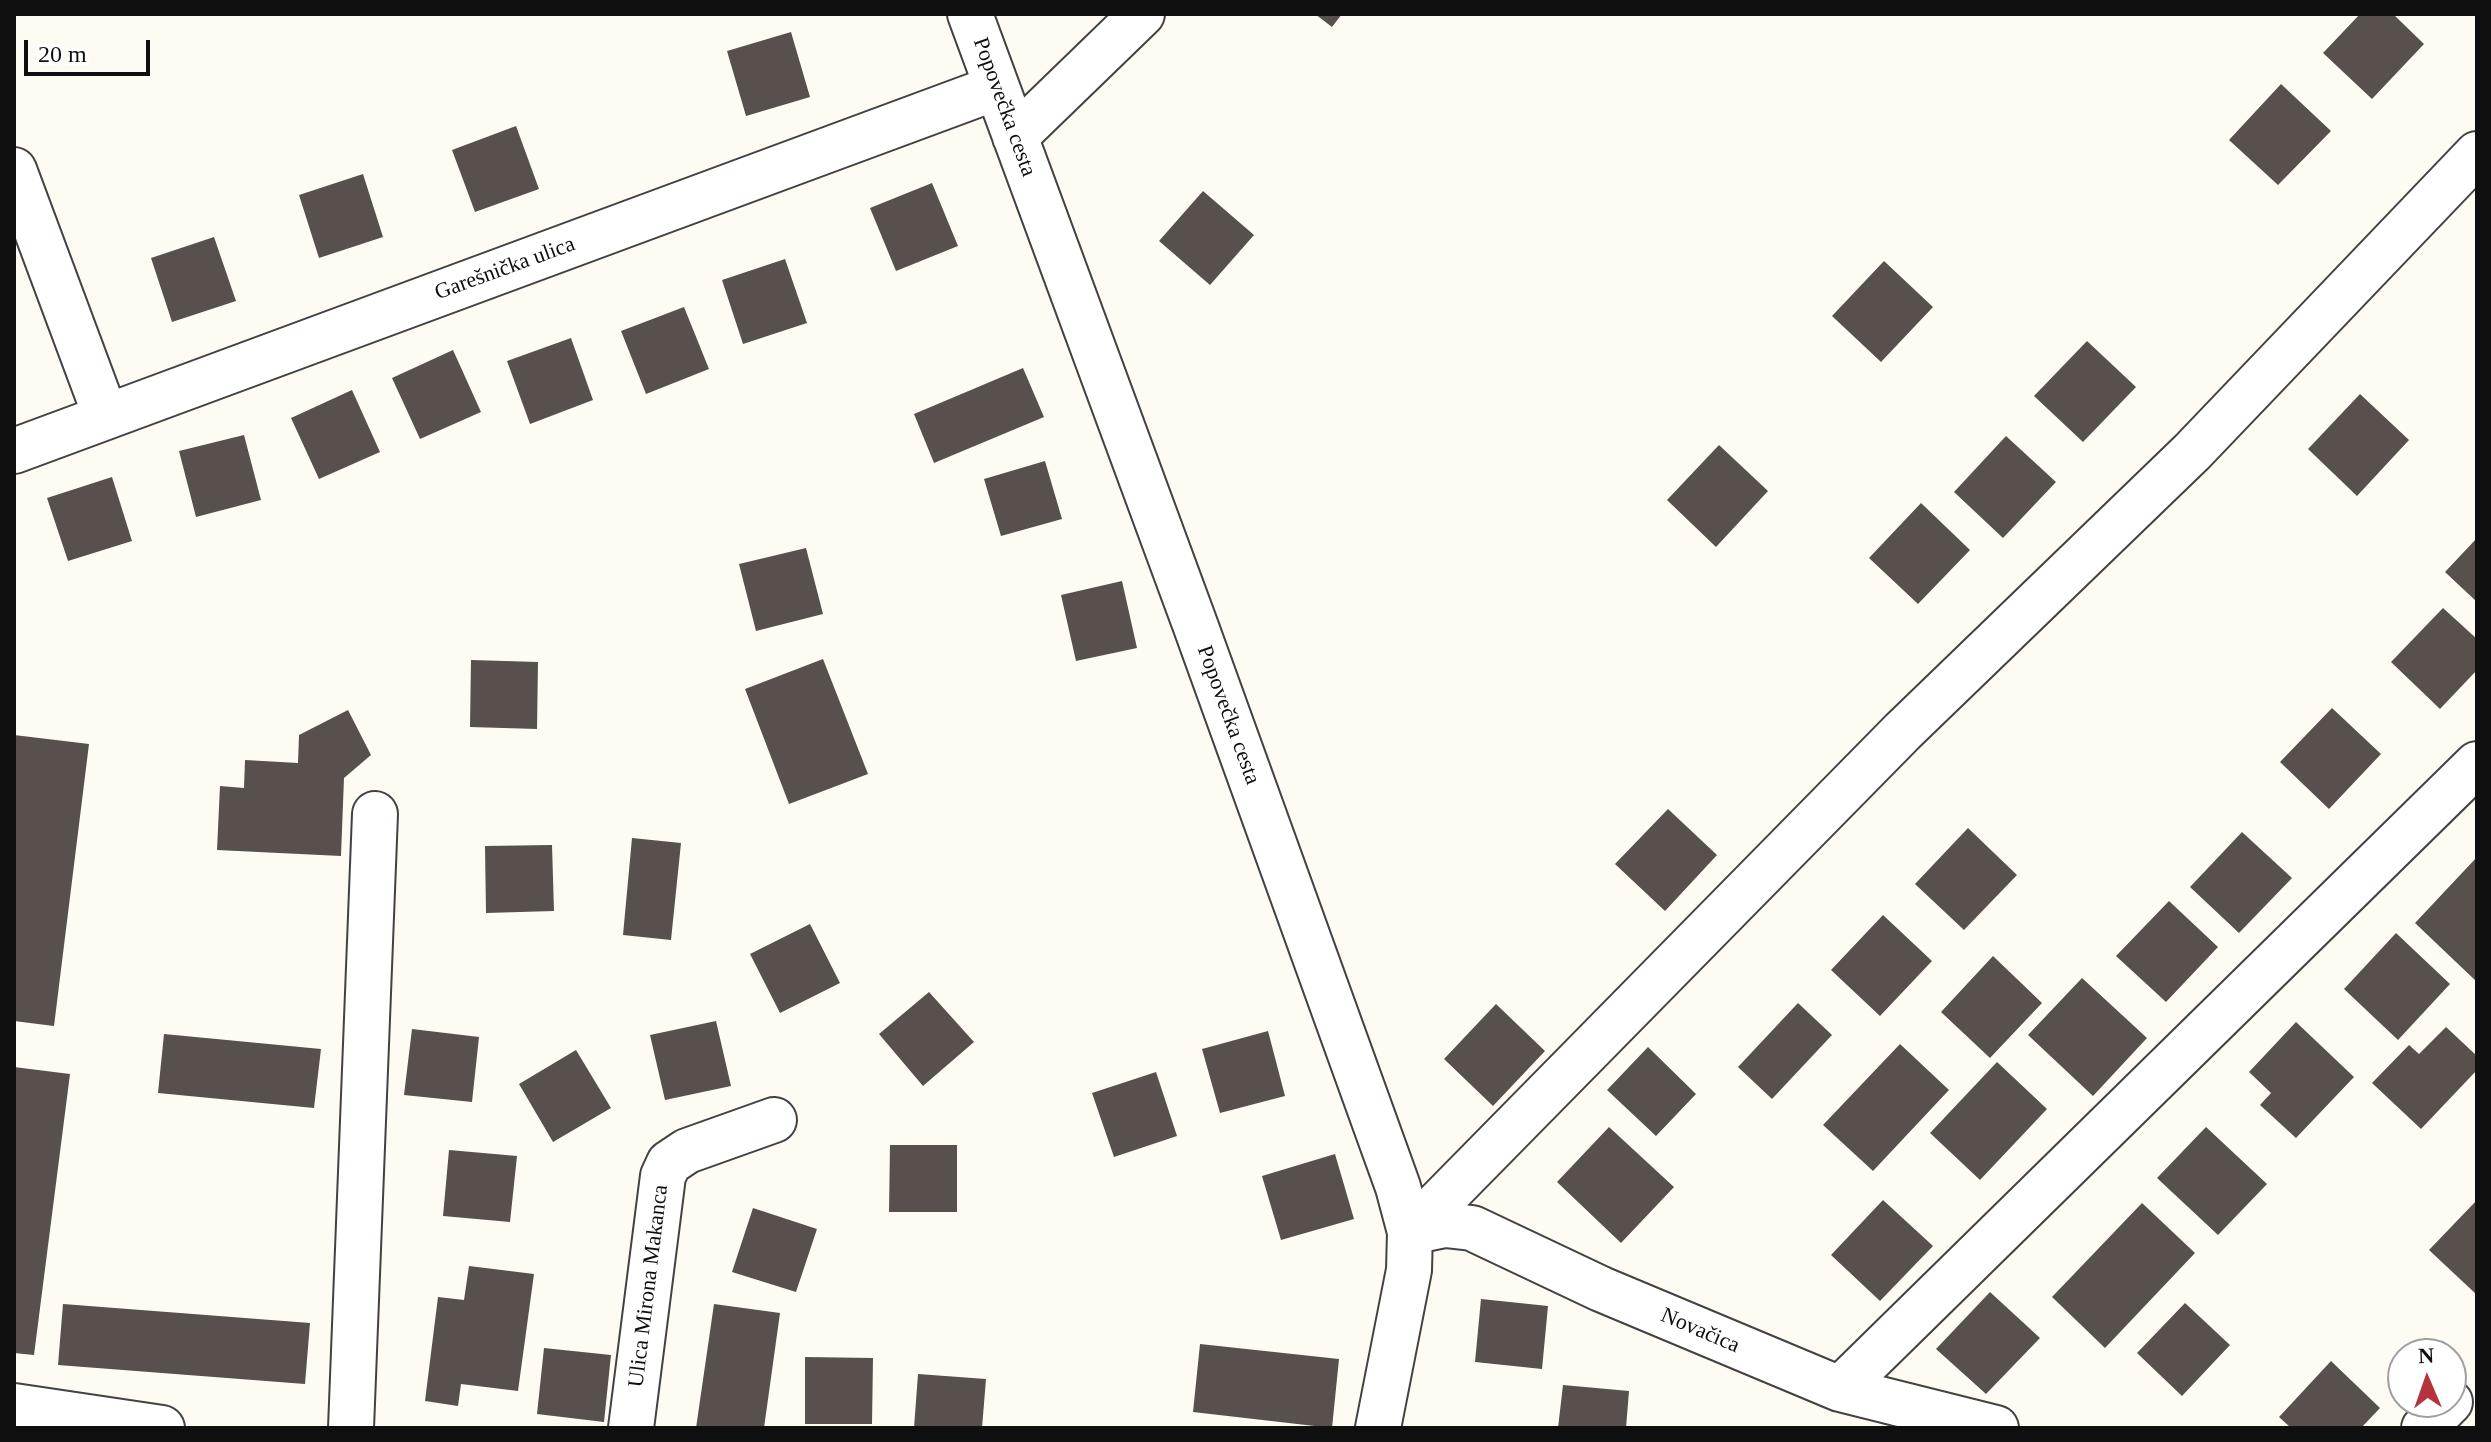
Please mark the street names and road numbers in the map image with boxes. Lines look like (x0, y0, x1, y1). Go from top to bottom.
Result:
street label: Popovečka cesta (967, 34, 1041, 180)
street label: Garešnička ulica (431, 231, 579, 307)
street label: Popovečka cesta (1191, 642, 1265, 788)
street label: Ulica Mirona Makanca (623, 1183, 675, 1389)
street label: Novačica (1657, 1303, 1743, 1359)

